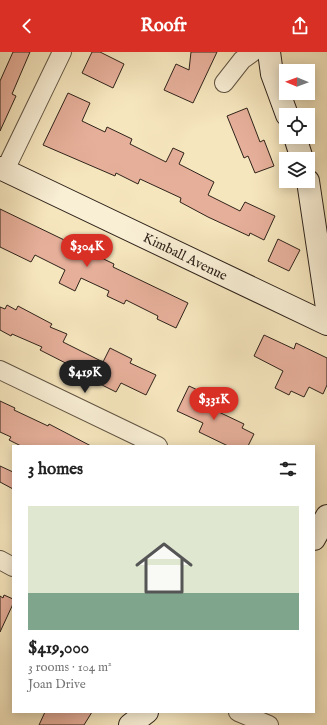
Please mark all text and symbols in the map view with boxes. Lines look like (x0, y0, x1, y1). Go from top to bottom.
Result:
icon: back (16, 15, 38, 37)
text: Roofr (140, 15, 187, 38)
icon: share (289, 15, 311, 37)
north arrow (279, 64, 315, 100)
map controls (279, 64, 315, 188)
button: locate (279, 108, 315, 144)
button: layers (279, 152, 315, 188)
street label: Kimball Avenue (140, 229, 231, 285)
pin: $304K (59, 234, 115, 268)
text: $304K (70, 238, 104, 255)
pin: $419K (57, 360, 113, 394)
text: $419K (68, 364, 102, 381)
pin: $331K (186, 387, 242, 421)
text: $331K (198, 391, 230, 408)
icon: filters (277, 458, 299, 480)
text: 3 homes (28, 459, 83, 480)
icon: home (128, 532, 200, 604)
text: $419,000 (28, 638, 89, 659)
text: 3 rooms · 104 m² (28, 659, 112, 676)
text: Joan Drive (28, 676, 86, 693)

